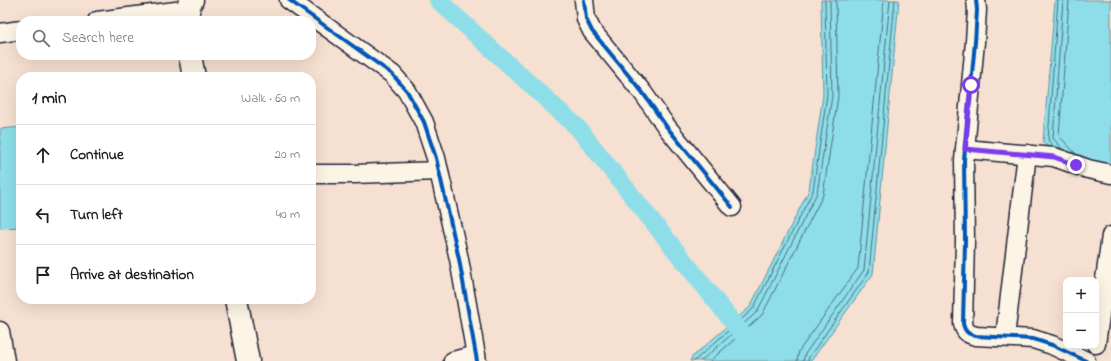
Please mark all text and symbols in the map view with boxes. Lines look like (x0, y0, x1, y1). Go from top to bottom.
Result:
search box (16, 16, 316, 60)
icon: search (30, 27, 52, 49)
text: Search here (62, 27, 134, 49)
route start (962, 76, 980, 94)
text: 1 min (32, 86, 66, 111)
text: Walk · 60 m (241, 89, 300, 108)
icon: ahead (32, 144, 54, 166)
text: Continue (70, 144, 124, 166)
text: 20 m (275, 145, 300, 164)
route end (1067, 156, 1085, 174)
icon: left (32, 204, 54, 226)
text: Turn left (70, 204, 123, 226)
text: 40 m (276, 205, 300, 224)
icon: arrive (32, 264, 54, 286)
text: Arrive at destination (70, 264, 194, 286)
map controls (1063, 277, 1099, 349)
button: + (1063, 277, 1099, 313)
button: − (1063, 313, 1099, 349)

